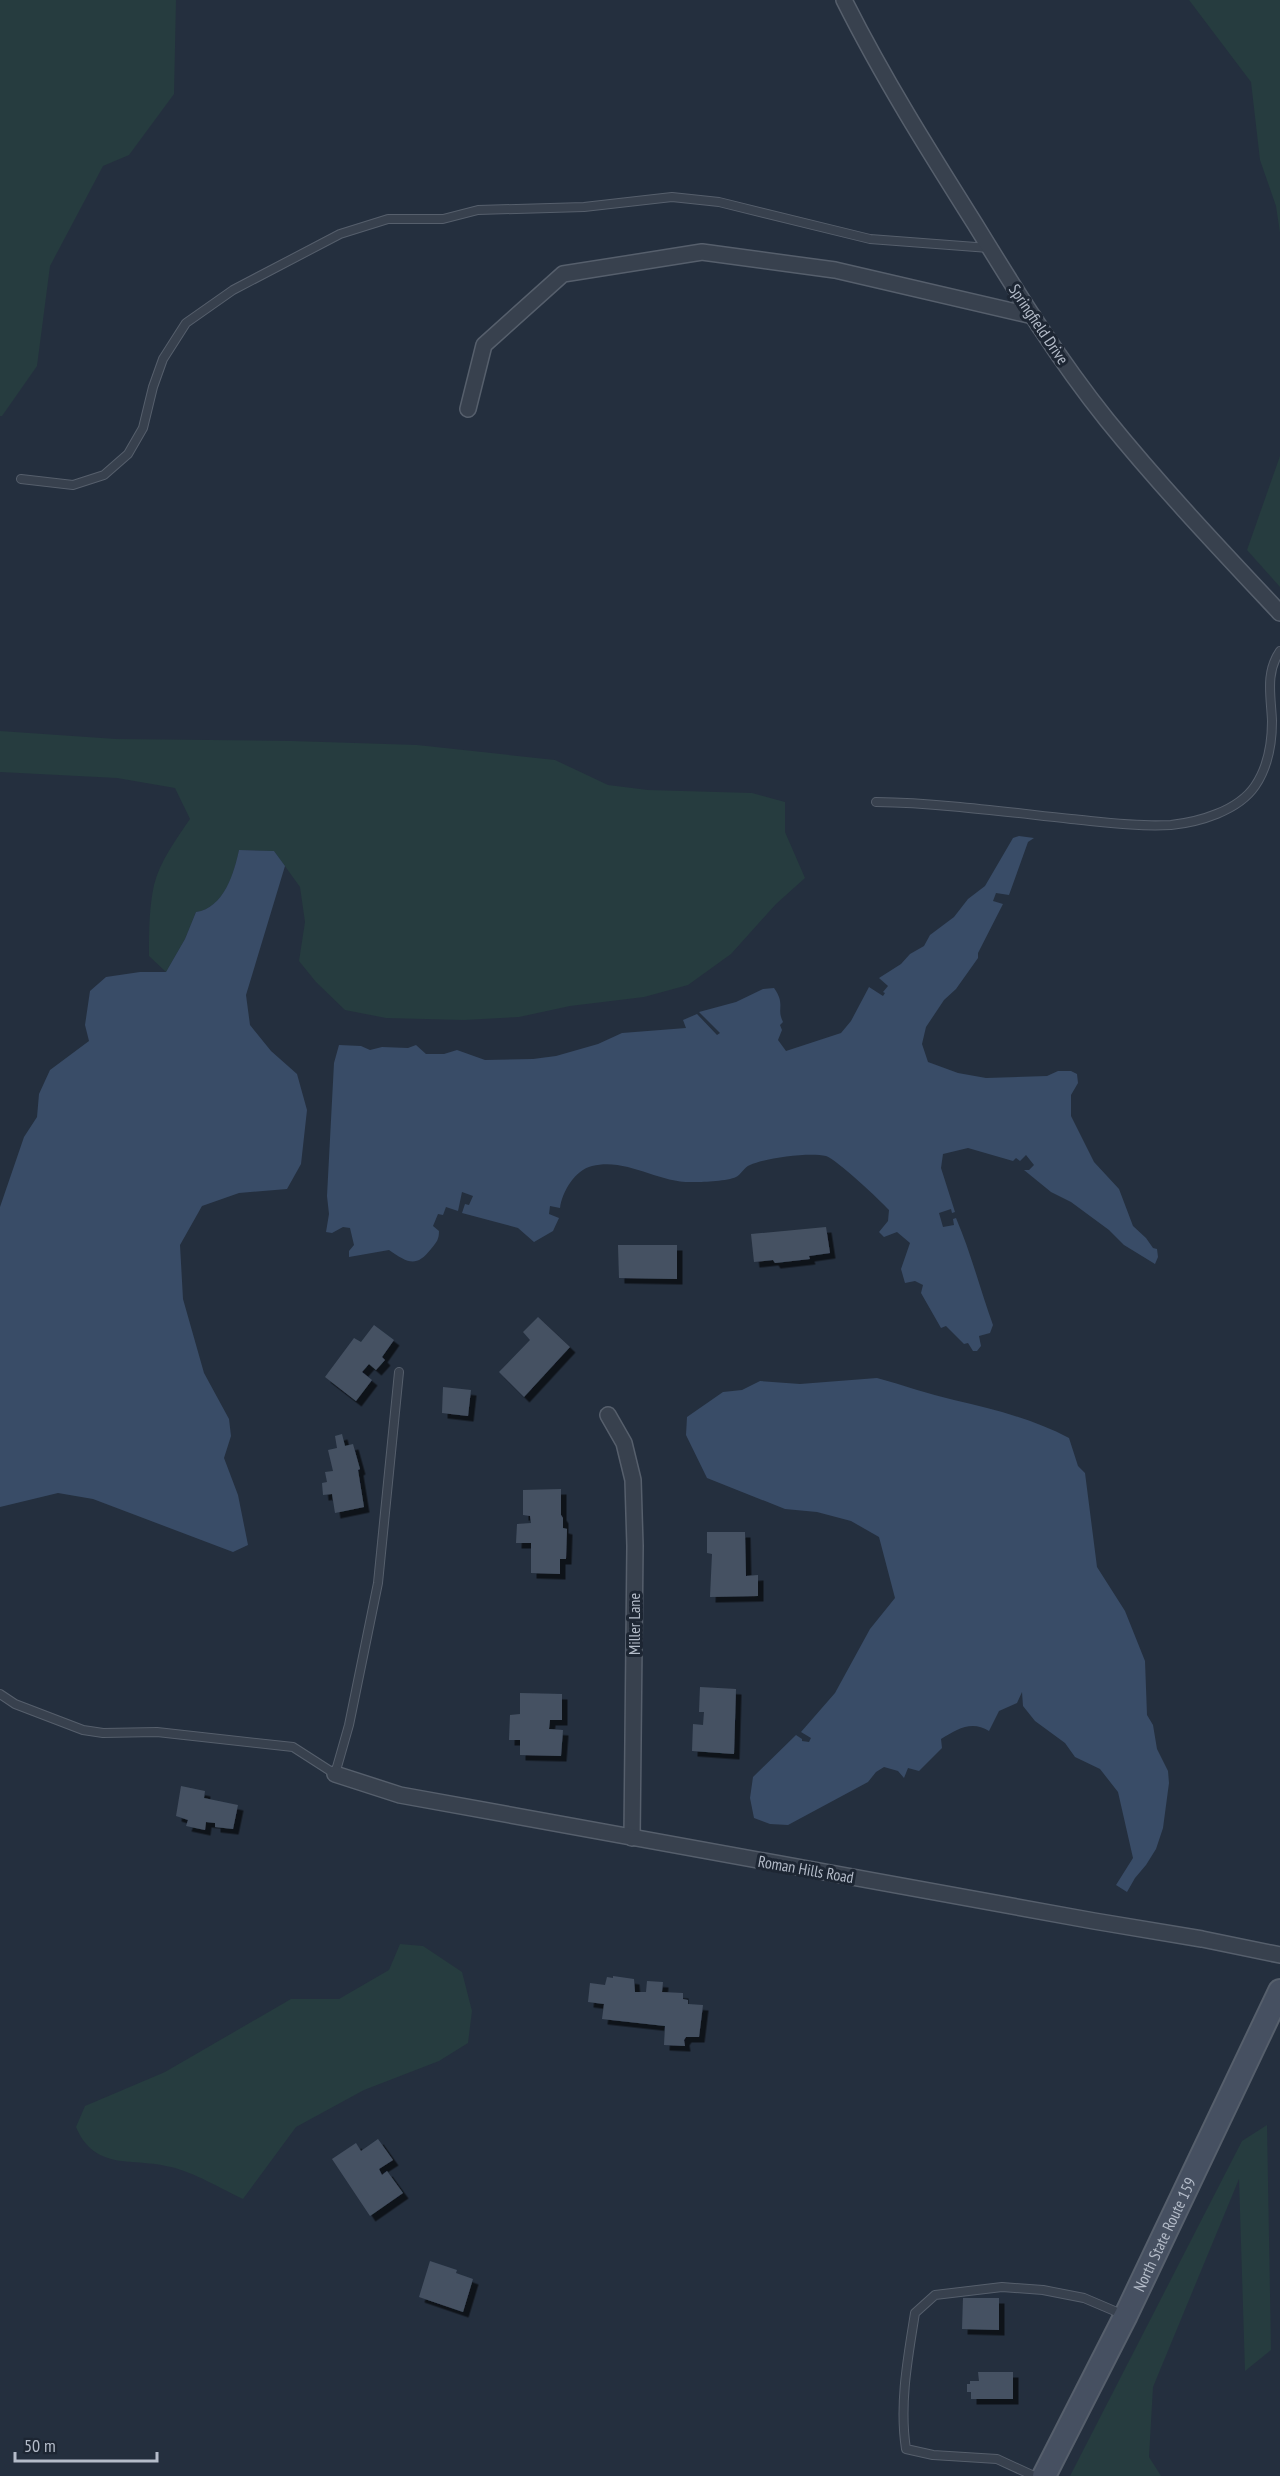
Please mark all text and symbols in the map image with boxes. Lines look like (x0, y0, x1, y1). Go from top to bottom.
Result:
street label: Springfield Drive (1005, 280, 1073, 368)
street label: Miller Lane (624, 1593, 644, 1655)
street label: Roman Hills Road (757, 1851, 855, 1887)
street label: North State Route 159 (1129, 2174, 1200, 2295)
scale bar (15, 2425, 158, 2463)
text: 50 m (24, 2434, 56, 2457)

